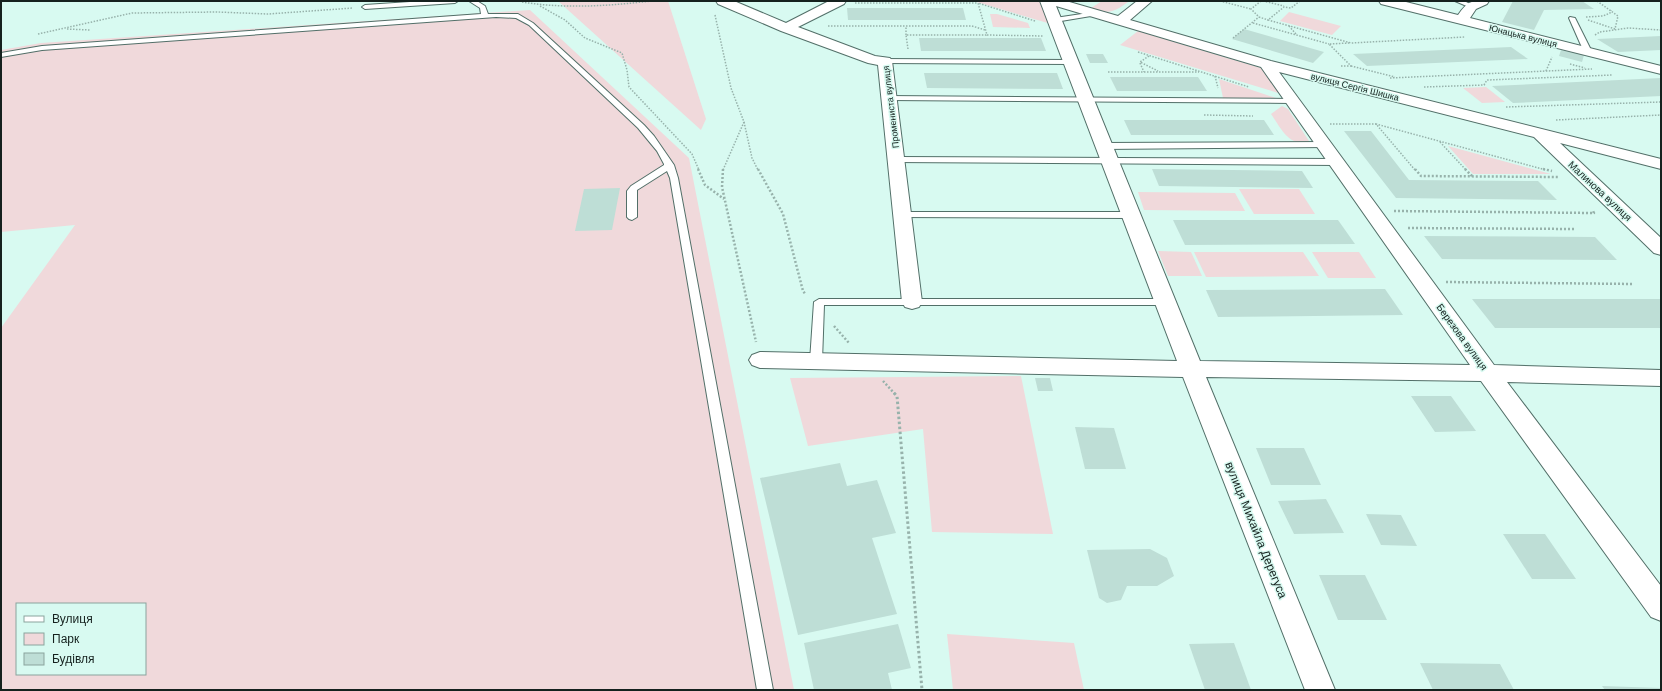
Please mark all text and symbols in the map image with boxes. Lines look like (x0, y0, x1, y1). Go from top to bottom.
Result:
street label: Юнацька вулиця (1488, 23, 1558, 49)
street label: Промениста вулиця (881, 65, 901, 149)
street label: вулиця Сергія Шишка (1310, 71, 1400, 103)
street label: Малинова вулиця (1566, 159, 1634, 223)
street label: Березова вулиця (1434, 302, 1490, 372)
street label: вулиця Михайла Дерегуса (1222, 460, 1290, 601)
legend (16, 603, 146, 675)
text: Вулиця (52, 612, 93, 626)
text: Парк (52, 632, 80, 646)
text: Будівля (52, 652, 94, 666)

